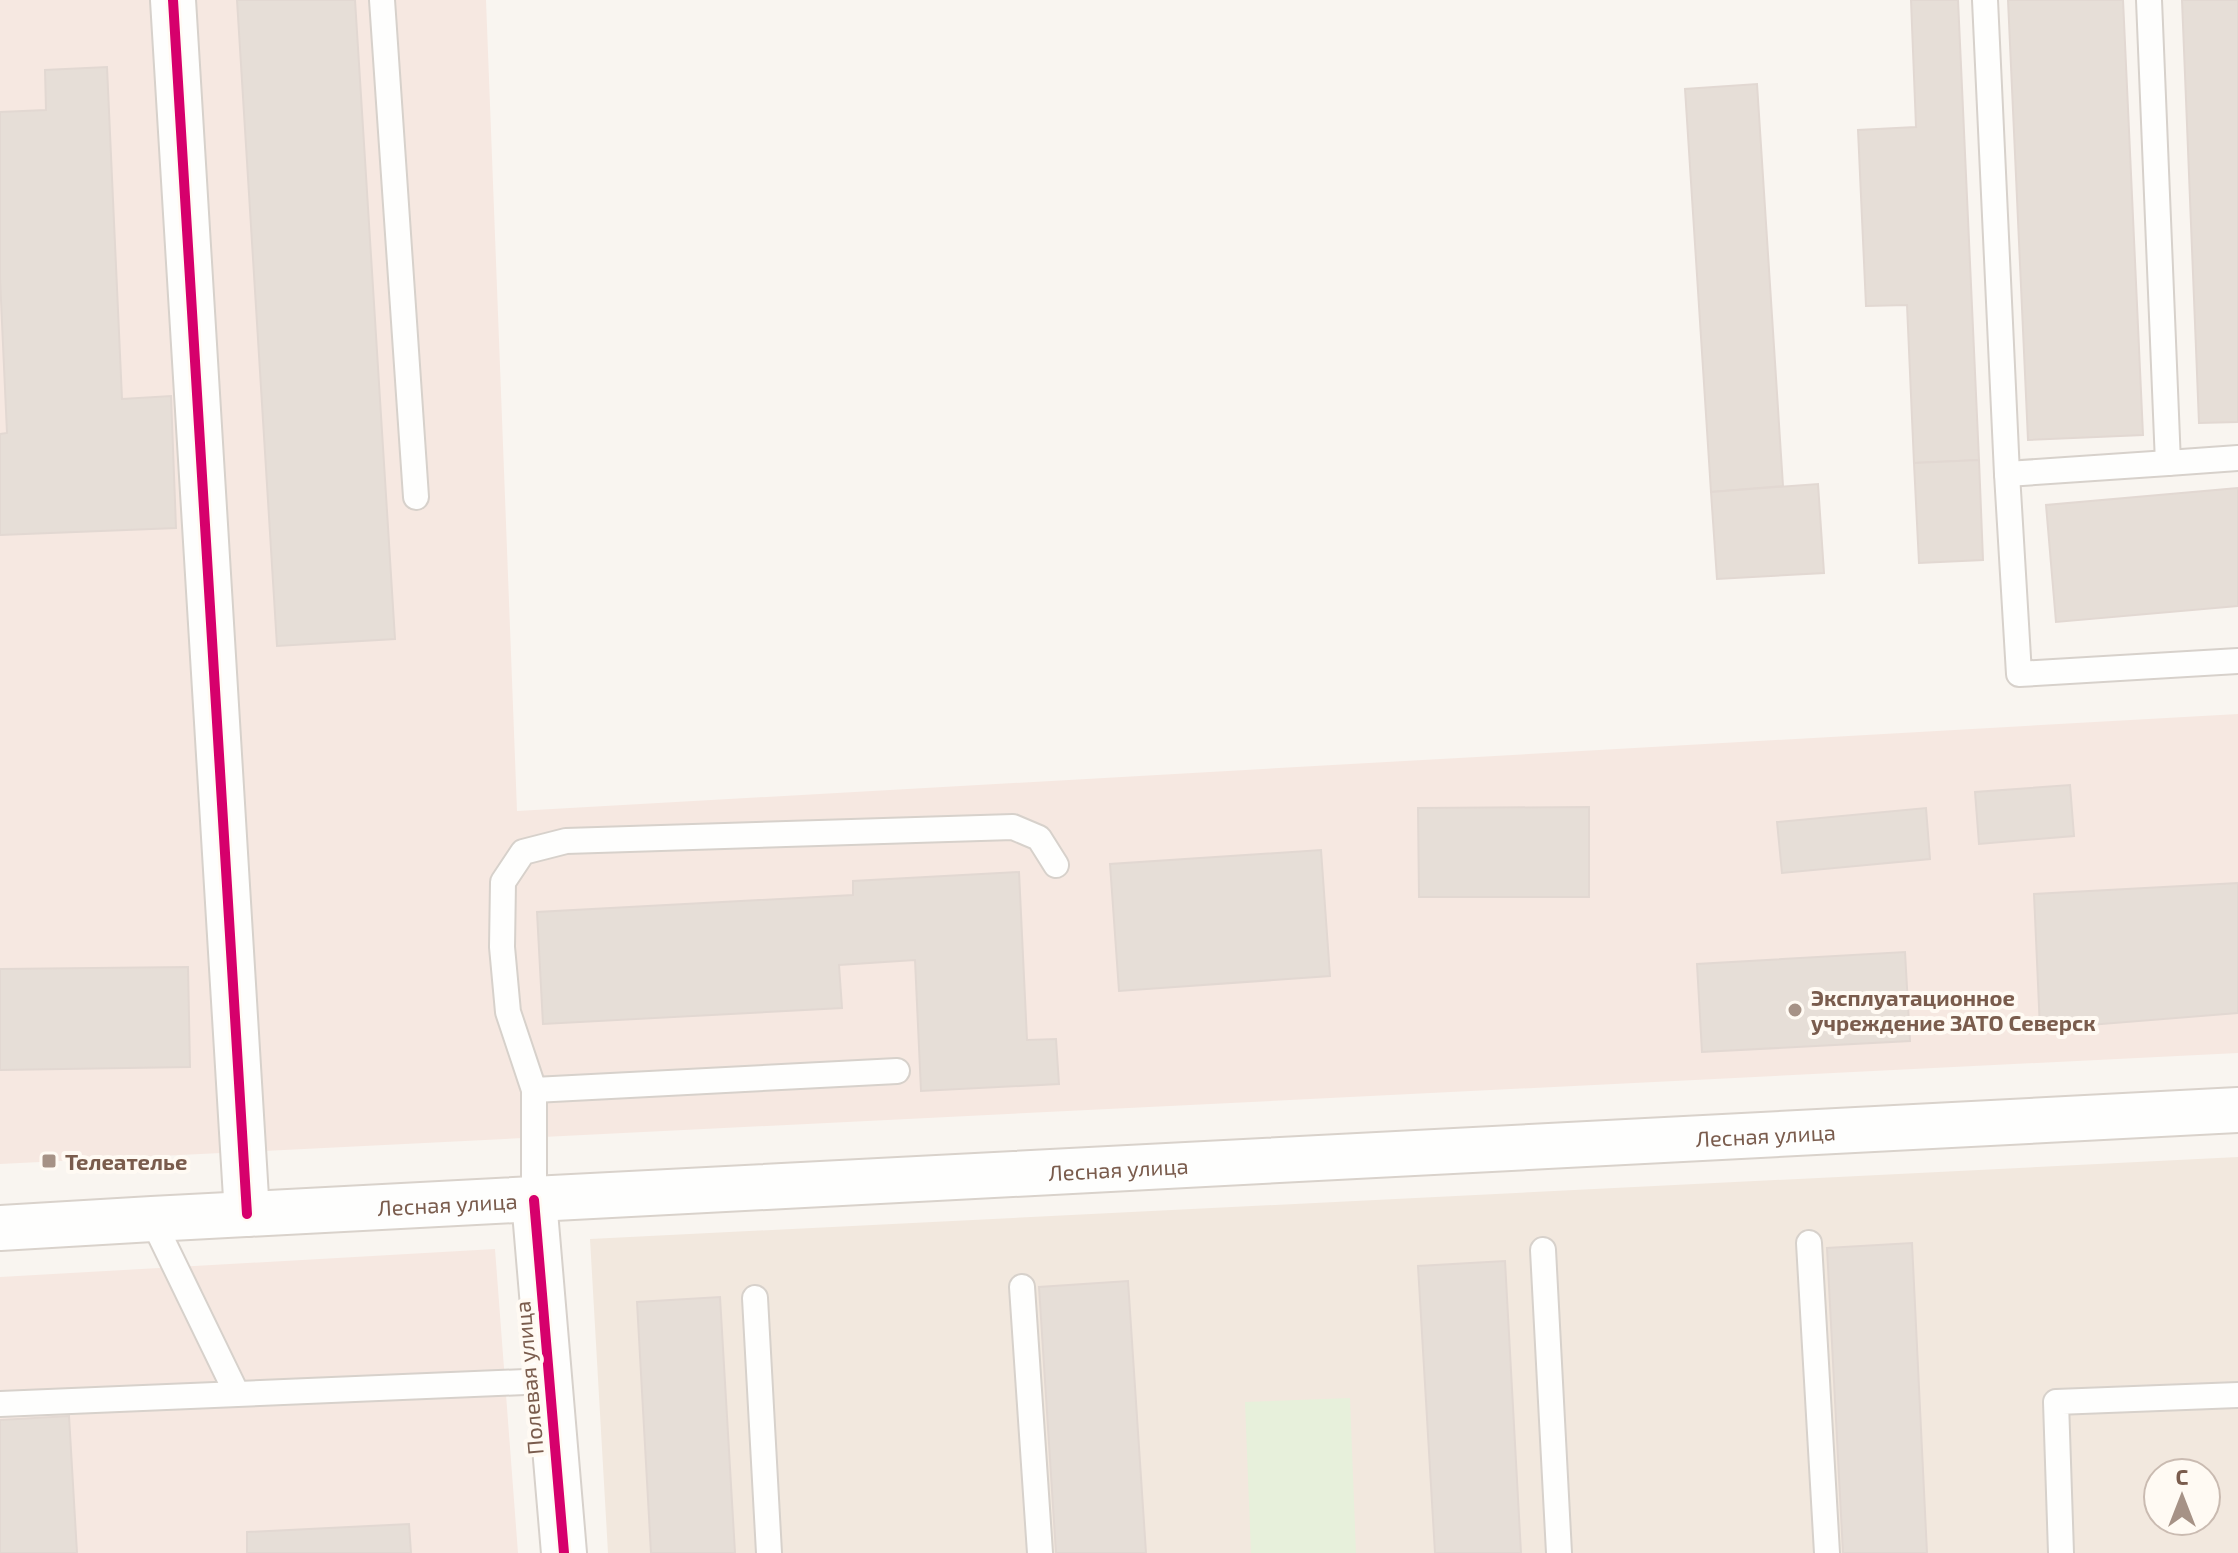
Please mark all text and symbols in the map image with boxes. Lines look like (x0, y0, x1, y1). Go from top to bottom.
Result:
place label: Эксплуатационное учреждение ЗАТО Северск (1811, 984, 2096, 1035)
marker: Эксплуатационное учреждение ЗАТО Северск (1786, 1001, 1804, 1019)
street label: Лесная улица (1695, 1118, 1836, 1151)
place label: Телеателье (65, 1148, 187, 1174)
marker: Телеателье (40, 1152, 58, 1170)
street label: Лесная улица (1048, 1152, 1189, 1185)
street label: Лесная улица (377, 1187, 518, 1220)
street label: Полевая улица (508, 1300, 549, 1456)
north arrow (2142, 1457, 2222, 1537)
text: С (2176, 1463, 2189, 1489)

